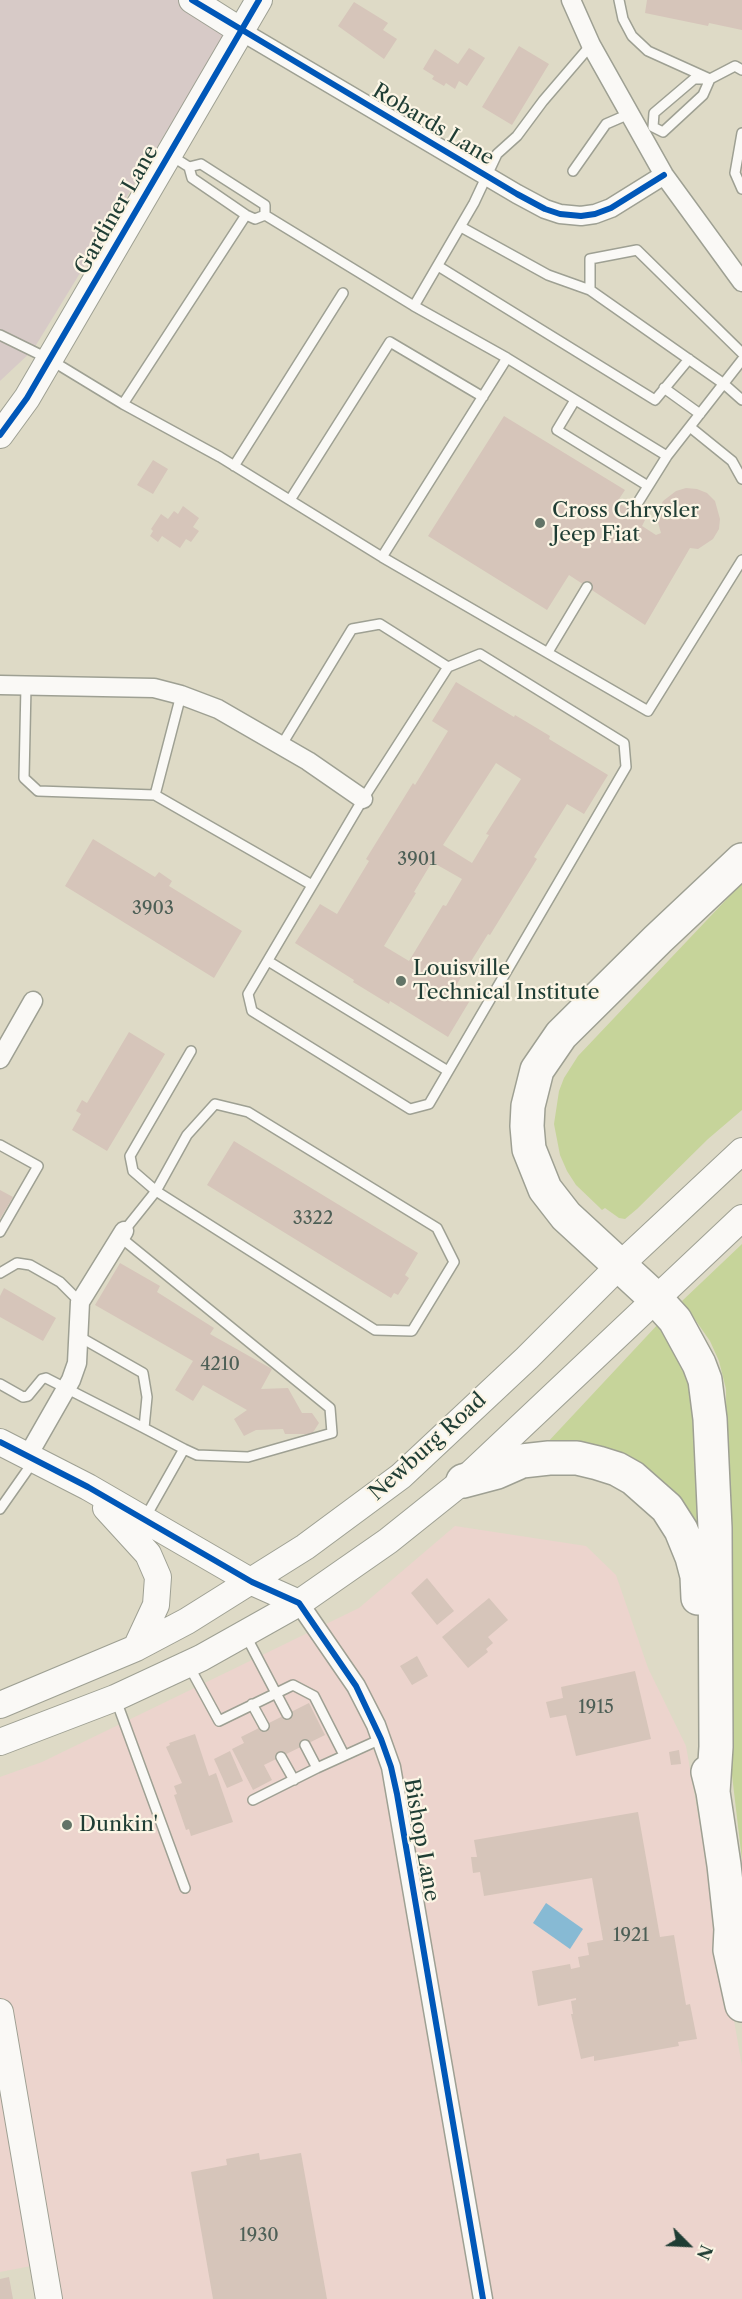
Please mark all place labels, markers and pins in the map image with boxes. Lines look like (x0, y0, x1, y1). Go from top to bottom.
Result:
place label: Cross Chrysler Jeep Fiat (552, 498, 699, 548)
marker: Cross Chrysler Jeep Fiat (533, 516, 547, 530)
place label: Louisville Technical Institute (413, 956, 600, 1006)
marker: Louisville Technical Institute (394, 974, 408, 988)
place label: Dunkin' (79, 1812, 158, 1838)
marker: Dunkin' (60, 1818, 74, 1832)

